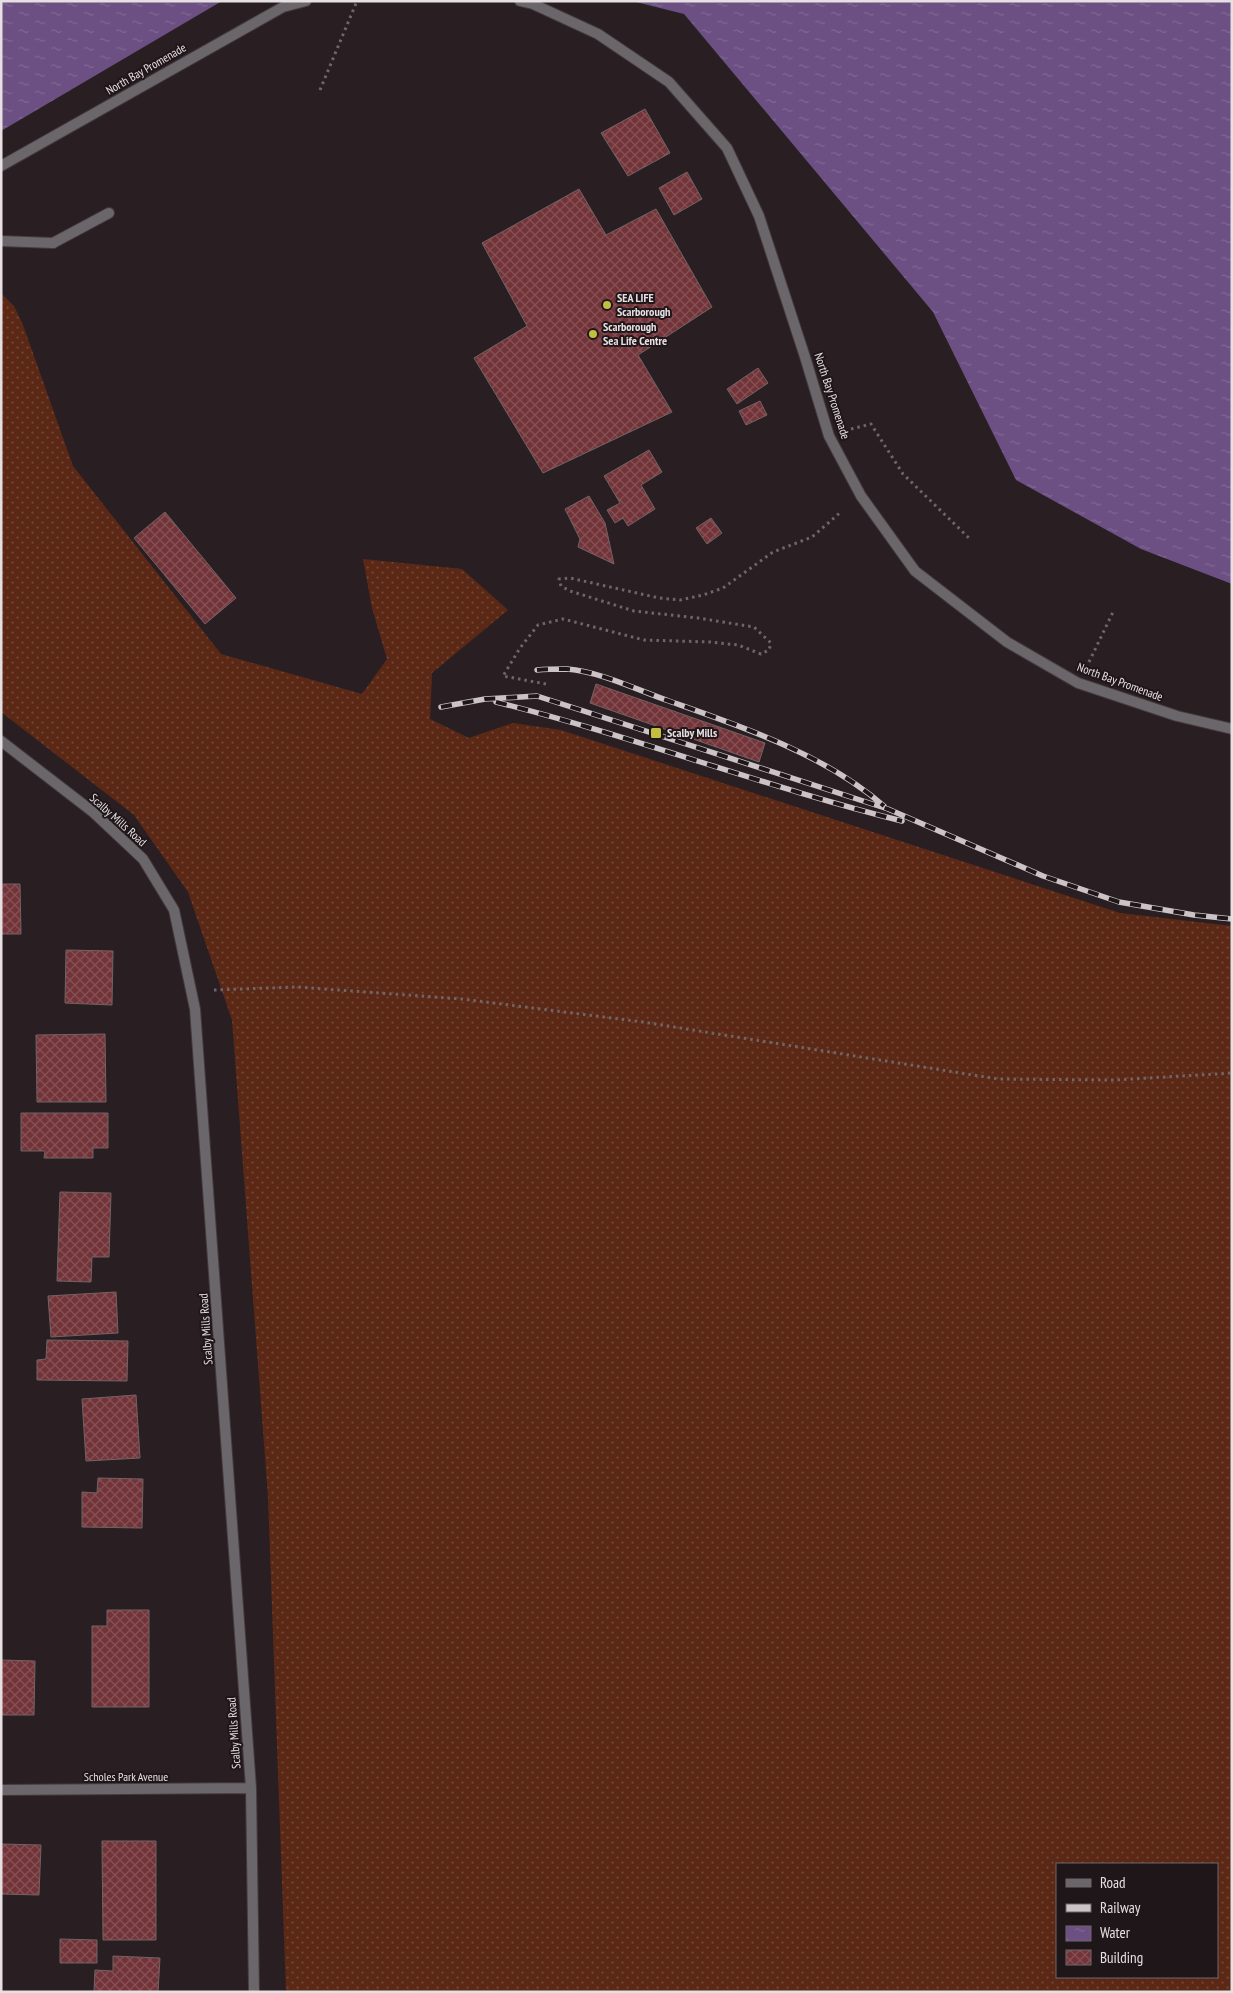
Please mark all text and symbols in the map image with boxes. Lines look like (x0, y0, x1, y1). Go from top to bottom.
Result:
street label: North Bay Promenade (103, 40, 189, 98)
place label: SEA LIFE Scarborough (617, 290, 671, 319)
marker: SEA LIFE Scarborough (601, 299, 613, 311)
place label: Scarborough Sea Life Centre (603, 319, 667, 348)
marker: Scarborough Sea Life Centre (587, 328, 599, 340)
street label: North Bay Promenade (811, 351, 854, 441)
street label: North Bay Promenade (1075, 659, 1165, 704)
place label: Scalby Mills (667, 725, 717, 740)
marker: Scalby Mills (649, 726, 663, 740)
street label: Scalby Mills Road (87, 790, 150, 849)
street label: Scalby Mills Road (196, 1293, 215, 1365)
street label: Scalby Mills Road (224, 1697, 243, 1769)
street label: Scholes Park Avenue (84, 1769, 168, 1784)
legend (1056, 1863, 1218, 1978)
text: Road (1100, 1873, 1126, 1892)
text: Railway (1100, 1898, 1141, 1917)
text: Water (1100, 1923, 1131, 1942)
text: Building (1100, 1948, 1143, 1967)

